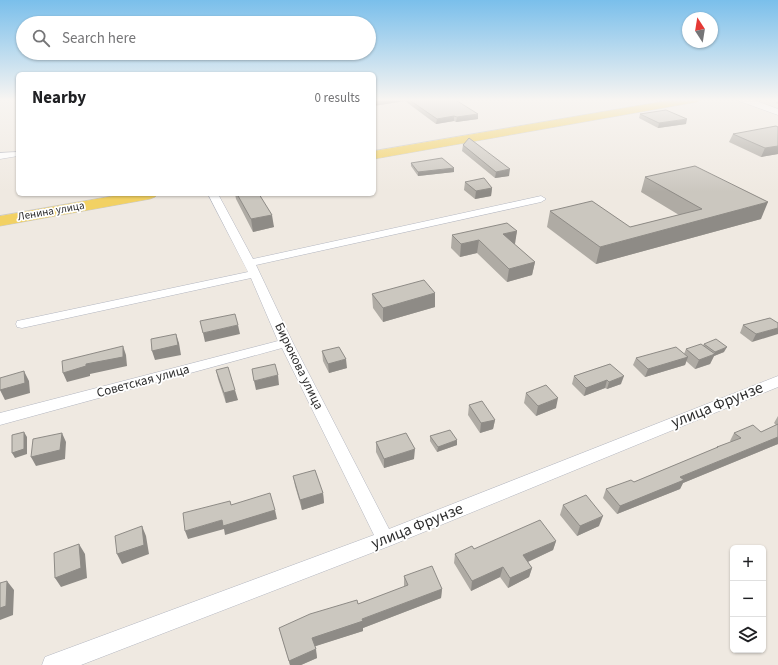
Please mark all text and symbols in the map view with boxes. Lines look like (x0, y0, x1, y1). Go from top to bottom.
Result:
north arrow (682, 12, 718, 48)
search box (16, 16, 376, 60)
icon: search (30, 27, 52, 49)
text: Search here (62, 28, 136, 49)
text: Nearby (32, 86, 86, 110)
text: 0 results (315, 89, 360, 107)
street label: Ленина улица (16, 198, 86, 224)
street label: Бирюкова улица (270, 319, 328, 413)
street label: Советская улица (95, 360, 191, 402)
street label: улица Фрунзе (668, 377, 766, 433)
street label: улица Фрунзе (368, 498, 466, 554)
map controls (730, 545, 766, 653)
button: + (730, 545, 766, 581)
button: − (730, 581, 766, 617)
button: layers (730, 617, 766, 653)

